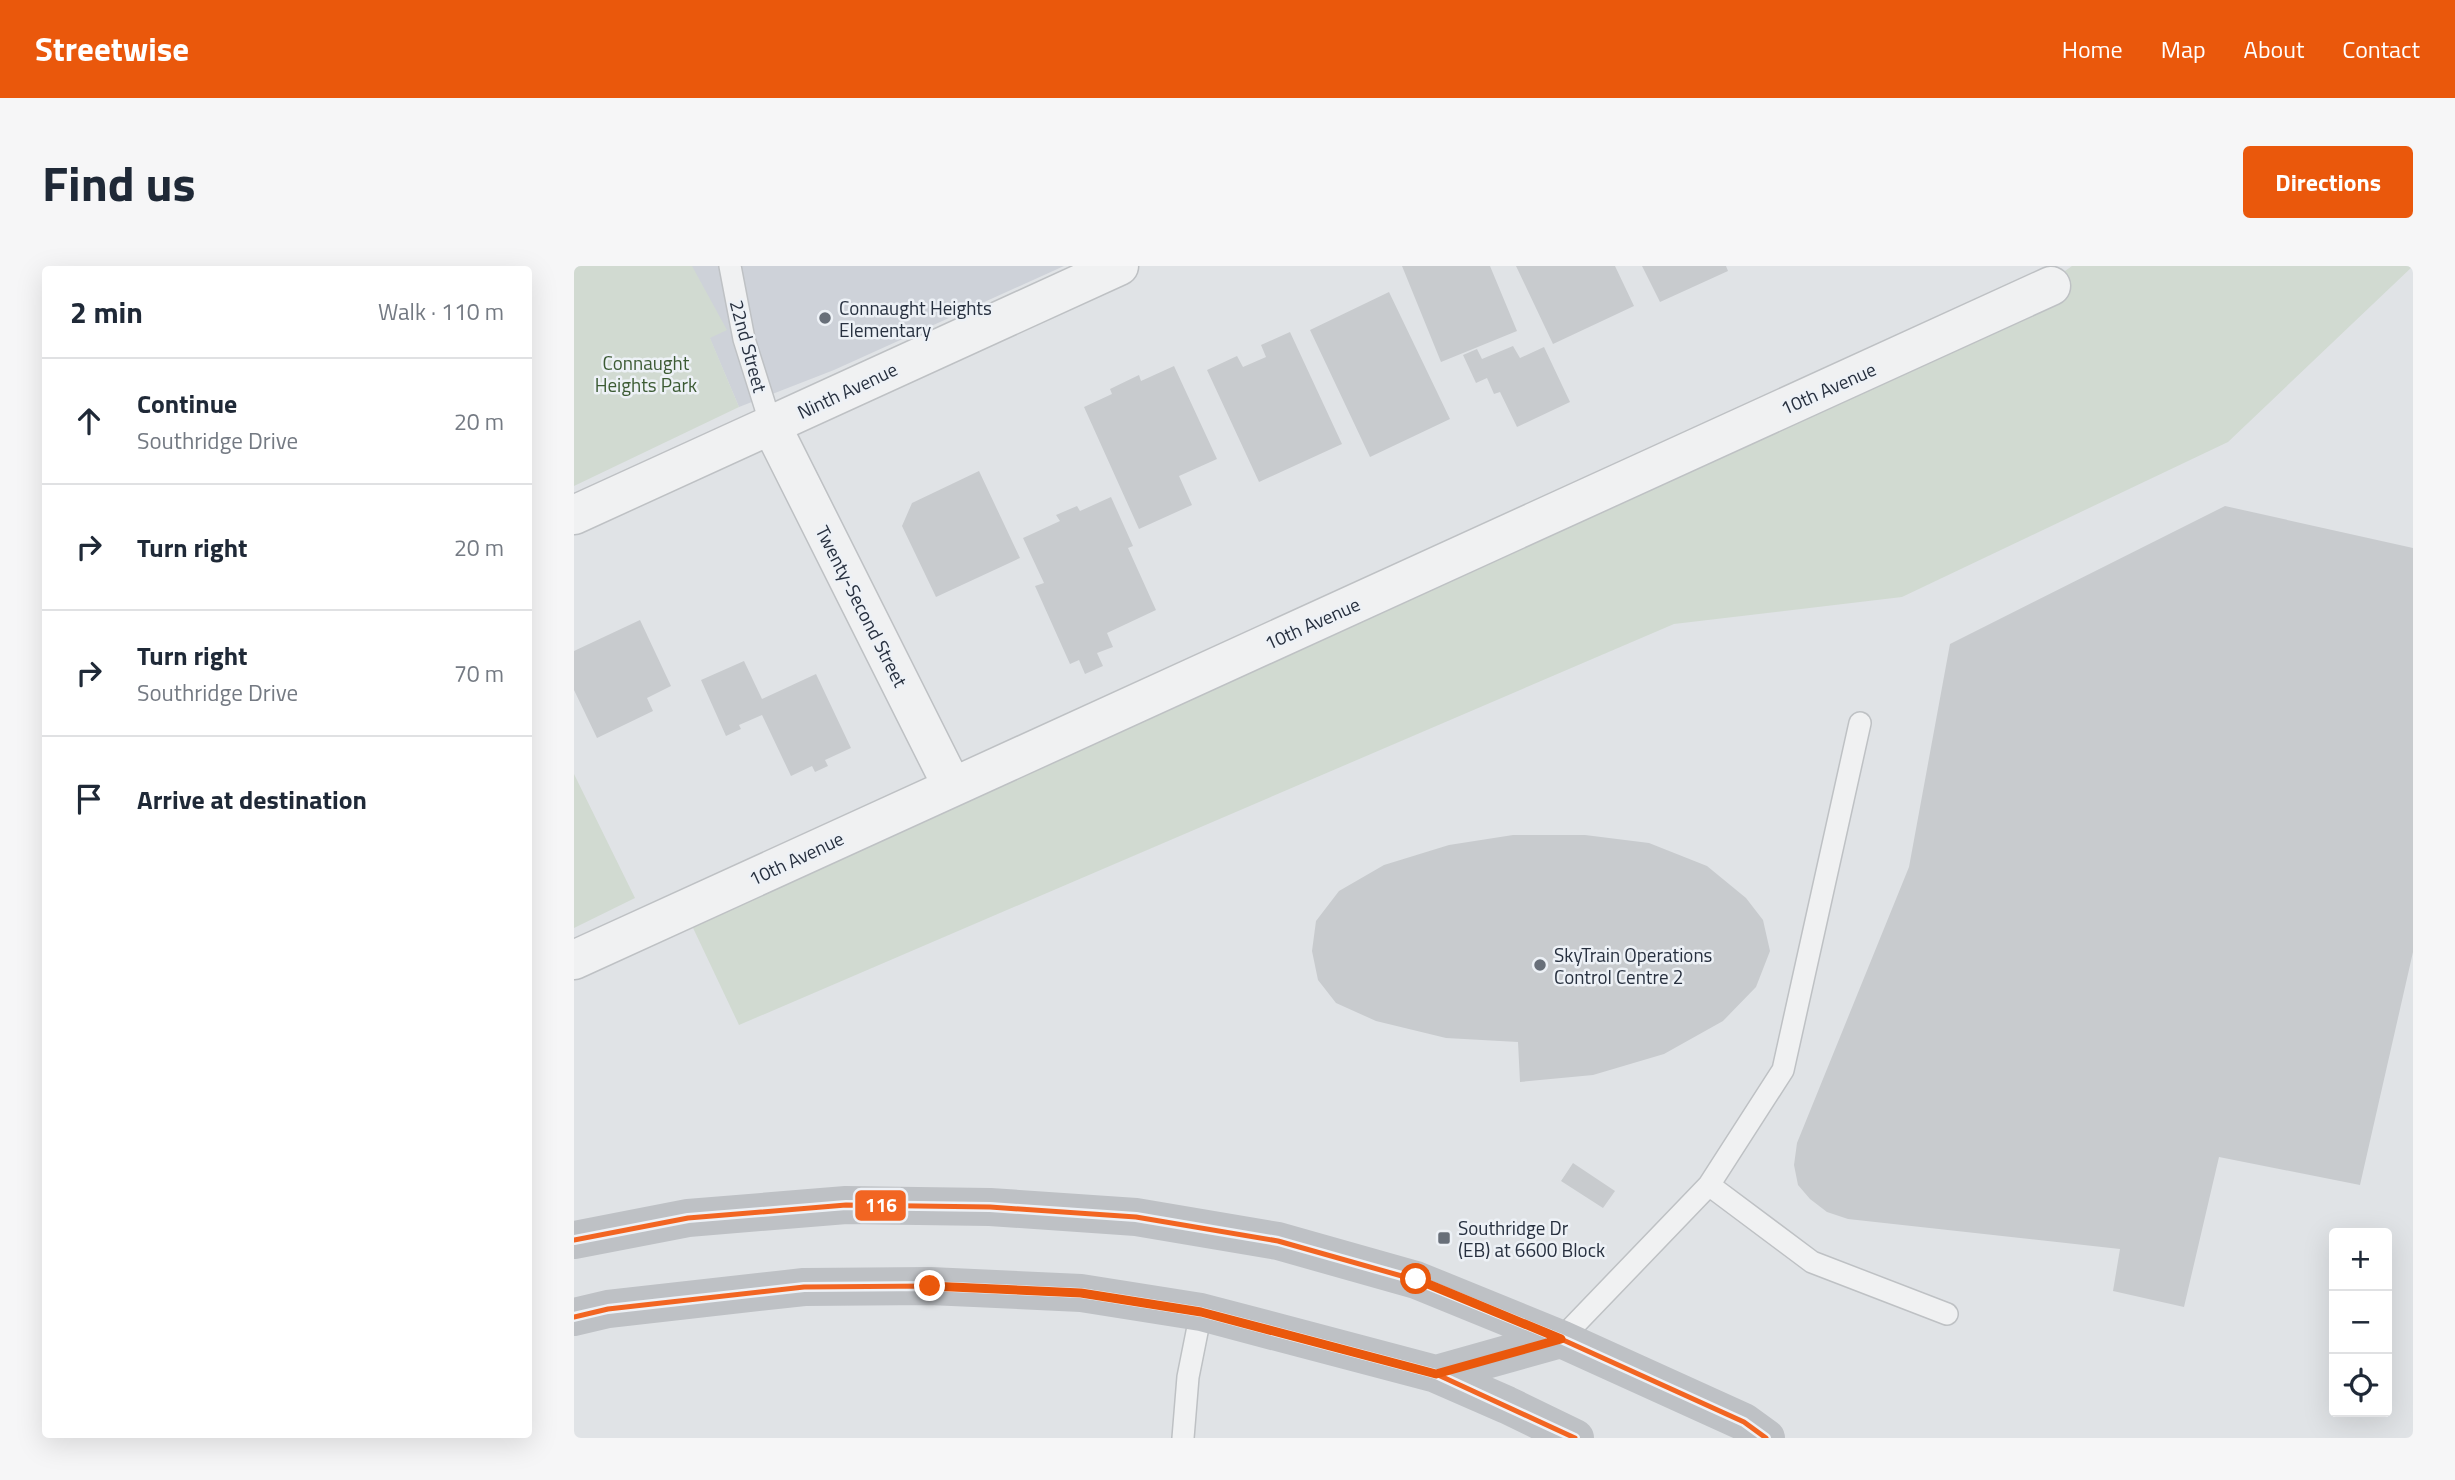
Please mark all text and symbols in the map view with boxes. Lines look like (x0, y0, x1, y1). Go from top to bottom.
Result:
text: Streetwise (35, 24, 189, 74)
text: Home (2062, 31, 2123, 67)
text: Map (2161, 31, 2206, 67)
text: About (2244, 31, 2304, 67)
text: Contact (2342, 31, 2420, 67)
text: Find us (42, 145, 196, 220)
button: Directions (2243, 146, 2413, 218)
text: 2 min (70, 289, 143, 335)
place label: Connaught Heights Elementary (839, 293, 992, 344)
text: Walk · 110 m (378, 294, 504, 329)
street label: 22nd Street (723, 297, 775, 396)
marker: Connaught Heights Elementary (817, 310, 833, 326)
park label: Connaught Heights Park (595, 348, 697, 399)
street label: Ninth Avenue (792, 354, 902, 426)
street label: 10th Avenue (1776, 354, 1880, 422)
text: Continue (137, 384, 237, 423)
icon: ahead (70, 402, 108, 440)
text: 20 m (454, 404, 504, 439)
text: Southridge Drive (137, 423, 298, 458)
street label: Twenty-Second Street (809, 520, 915, 692)
icon: right (70, 528, 108, 566)
text: Turn right (137, 528, 248, 567)
text: 20 m (454, 530, 504, 565)
street label: 10th Avenue (1260, 589, 1364, 657)
text: Turn right (137, 636, 248, 675)
icon: right (70, 654, 108, 692)
text: 70 m (454, 656, 504, 691)
text: Southridge Drive (137, 675, 298, 710)
icon: arrive (70, 780, 108, 818)
text: Arrive at destination (137, 780, 367, 819)
street label: 10th Avenue (744, 823, 848, 893)
place label: SkyTrain Operations Control Centre 2 (1554, 940, 1713, 991)
marker: SkyTrain Operations Control Centre 2 (1532, 957, 1548, 973)
line badge: 116 (854, 1189, 907, 1222)
text: 116 (865, 1190, 897, 1219)
place label: Southridge Dr (EB) at 6600 Block (1458, 1213, 1605, 1264)
map controls (2329, 1228, 2392, 1417)
button: + (2329, 1228, 2392, 1291)
marker: Southridge Dr (EB) at 6600 Block (1436, 1230, 1452, 1246)
route start (1400, 1263, 1431, 1294)
route end (914, 1270, 945, 1301)
button: − (2329, 1291, 2392, 1354)
button: locate (2329, 1354, 2392, 1417)

